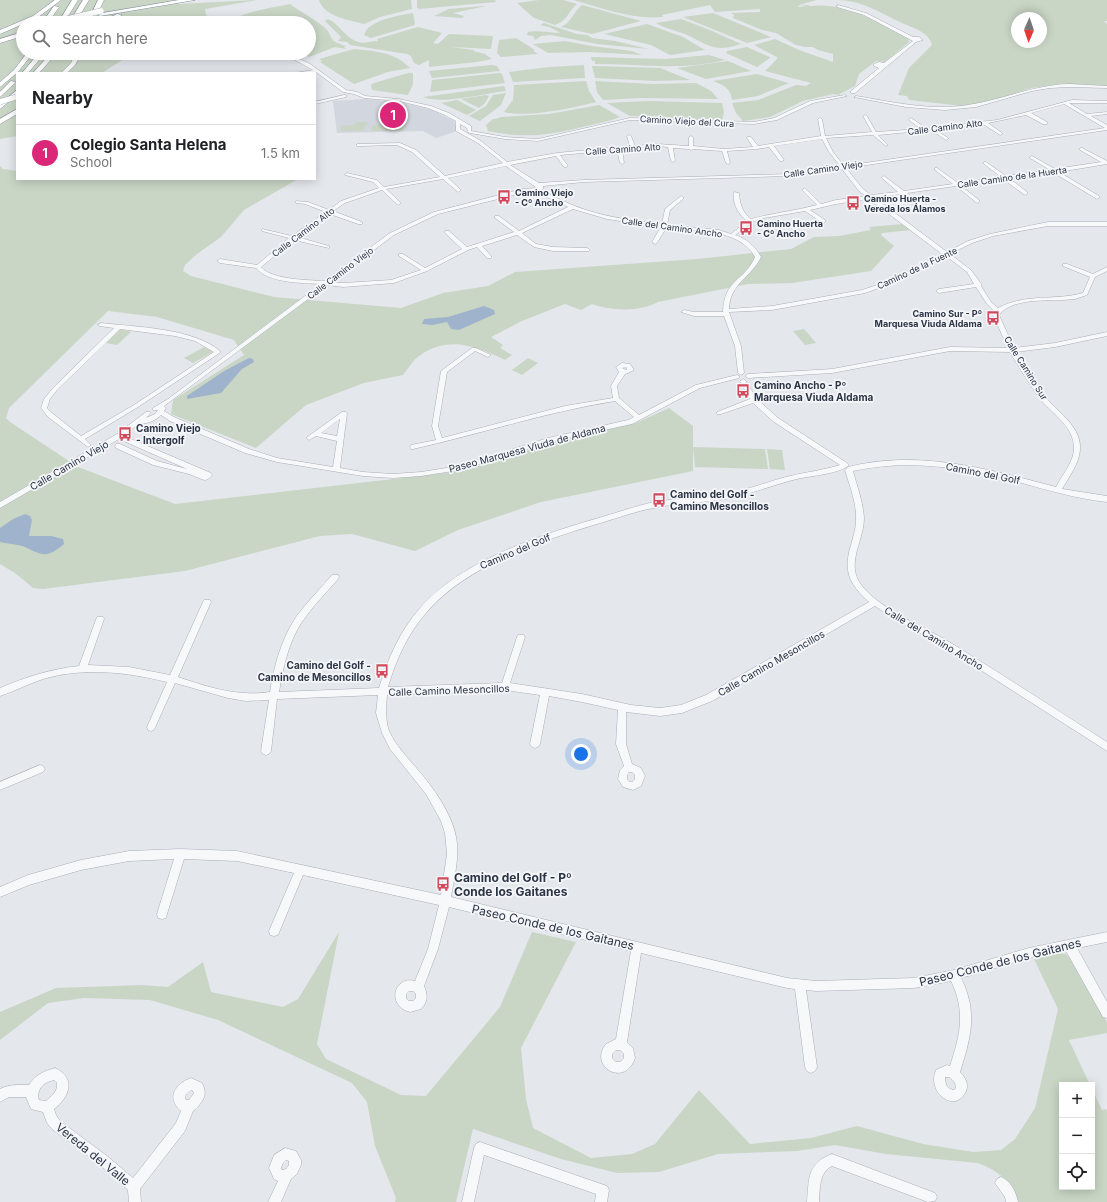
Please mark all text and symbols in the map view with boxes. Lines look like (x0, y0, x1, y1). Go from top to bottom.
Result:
north arrow (1011, 12, 1047, 48)
search box (16, 16, 316, 60)
icon: search (30, 27, 52, 49)
text: Search here (62, 29, 148, 48)
text: Nearby (32, 88, 93, 108)
pin: 1 (380, 100, 406, 130)
street label: Camino Viejo del Cura (640, 113, 734, 129)
street label: Calle Camino Alto (907, 117, 983, 137)
text: Colegio Santa Helena (70, 135, 226, 154)
street label: Calle Camino Alto (585, 141, 661, 157)
text: 1 (42, 145, 48, 161)
text: 1.5 km (261, 145, 300, 161)
text: School (70, 154, 112, 170)
street label: Calle Camino Viejo (783, 158, 863, 180)
street label: Calle Camino de la Huerta (956, 164, 1068, 190)
place label: Camino Viejo - Cº Ancho (515, 187, 574, 208)
bus stop icon: Camino Viejo - Cº Ancho (496, 189, 512, 205)
place label: Camino Huerta - Vereda los Álamos (864, 193, 946, 214)
bus stop icon: Camino Huerta - Vereda los Álamos (845, 195, 861, 211)
street label: Calle Camino Alto (270, 205, 336, 259)
street label: Calle del Camino Ancho (621, 214, 723, 240)
place label: Camino Huerta - Cº Ancho (757, 218, 823, 239)
bus stop icon: Camino Huerta - Cº Ancho (738, 220, 754, 236)
street label: Calle Camino Viejo (305, 245, 375, 301)
street label: Camino de la Fuente (875, 245, 959, 291)
place label: Camino Sur - Pº Marquesa Viuda Aldama (875, 308, 982, 329)
bus stop icon: Camino Sur - Pº Marquesa Viuda Aldama (985, 310, 1001, 326)
street label: Calle Camino Sur (1002, 334, 1050, 402)
place label: Camino Ancho - Pº Marquesa Viuda Aldama (754, 379, 874, 403)
bus stop icon: Camino Ancho - Pº Marquesa Viuda Aldama (735, 383, 751, 399)
street label: Paseo Marquesa Viuda de Aldama (447, 421, 607, 475)
place label: Camino Viejo - Intergolf (136, 422, 201, 447)
bus stop icon: Camino Viejo - Intergolf (117, 426, 133, 442)
street label: Calle Camino Viejo (28, 438, 110, 492)
street label: Camino del Golf (945, 460, 1022, 486)
place label: Camino del Golf - Camino Mesoncillos (670, 488, 769, 512)
bus stop icon: Camino del Golf - Camino Mesoncillos (651, 492, 667, 508)
street label: Camino del Golf (478, 531, 552, 571)
street label: Calle del Camino Ancho (883, 604, 985, 672)
street label: Calle Camino Mesoncillos (715, 627, 827, 699)
place label: Camino del Golf - Camino de Mesoncillos (258, 659, 371, 683)
bus stop icon: Camino del Golf - Camino de Mesoncillos (374, 663, 390, 679)
street label: Calle Camino Mesoncillos (388, 682, 510, 698)
your location (571, 744, 591, 764)
place label: Camino del Golf - Pº Conde los Gaitanes (454, 870, 572, 899)
bus stop icon: Camino del Golf - Pº Conde los Gaitanes (435, 876, 451, 892)
street label: Paseo Conde de los Gaitanes (470, 901, 636, 953)
street label: Paseo Conde de los Gaitanes (917, 935, 1083, 989)
map controls (1059, 1082, 1095, 1190)
button: + (1059, 1082, 1095, 1118)
button: − (1059, 1118, 1095, 1154)
street label: Vereda del Valle (53, 1119, 133, 1189)
button: locate (1059, 1154, 1095, 1190)

